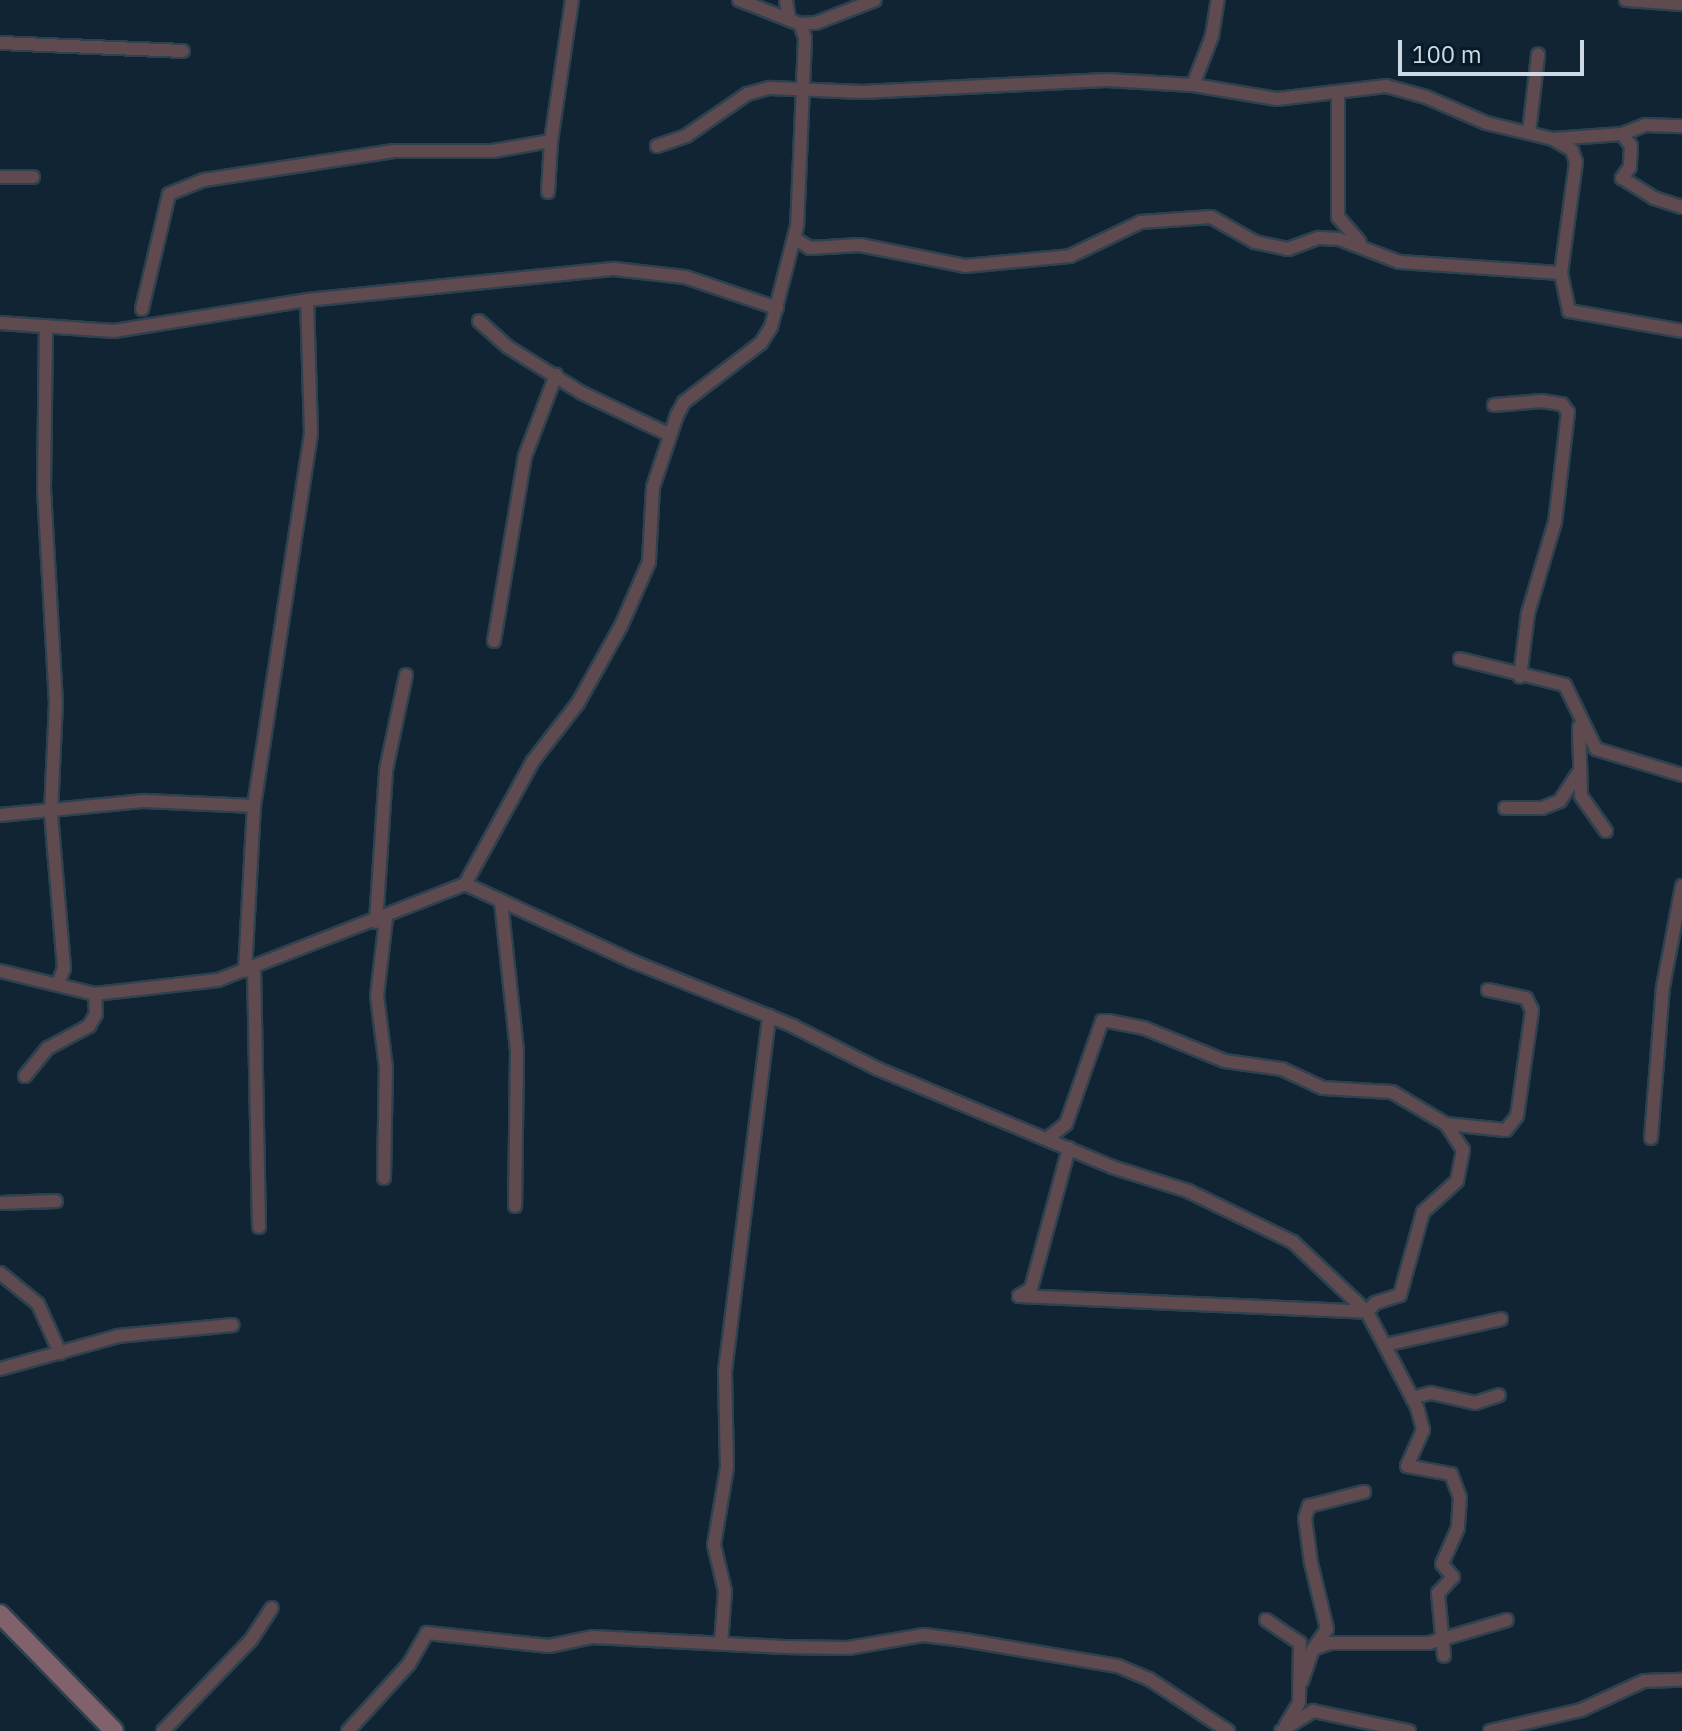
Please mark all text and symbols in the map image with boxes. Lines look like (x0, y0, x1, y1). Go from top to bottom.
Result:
scale bar (1402, 24, 1588, 74)
text: 100 m (1412, 38, 1482, 70)

